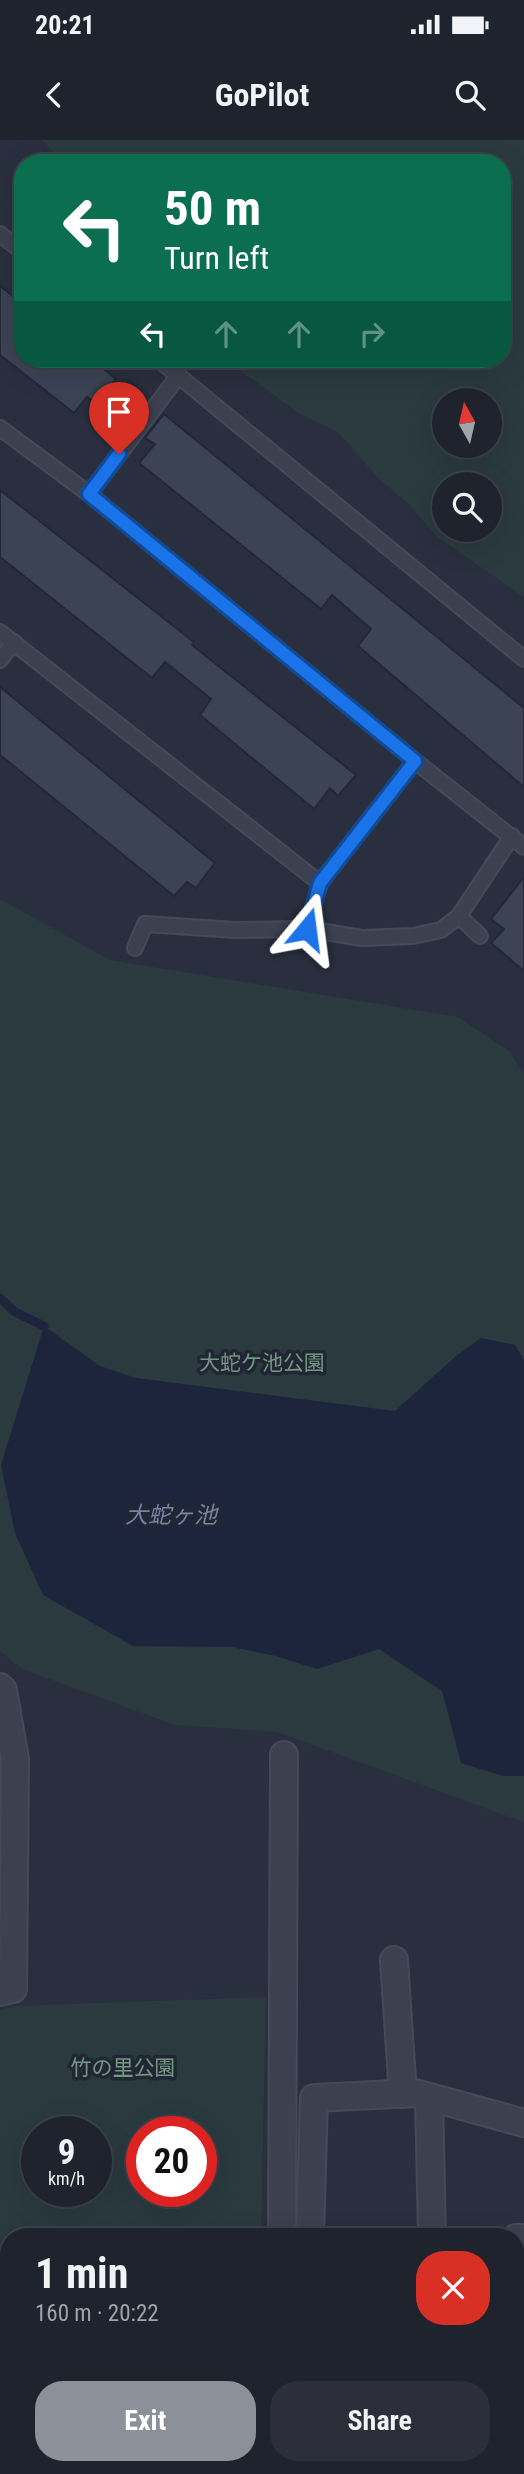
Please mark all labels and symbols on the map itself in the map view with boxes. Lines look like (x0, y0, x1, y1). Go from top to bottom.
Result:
pin (89, 382, 149, 454)
north arrow (432, 388, 502, 458)
position arrow (270, 892, 344, 966)
park label: 大蛇ケ池公園 (199, 1351, 325, 1375)
water label: 大蛇ヶ池 (125, 1502, 219, 1529)
park label: 竹の里公園 (71, 2056, 176, 2080)
speed limit sign: 20 (126, 2116, 217, 2207)

